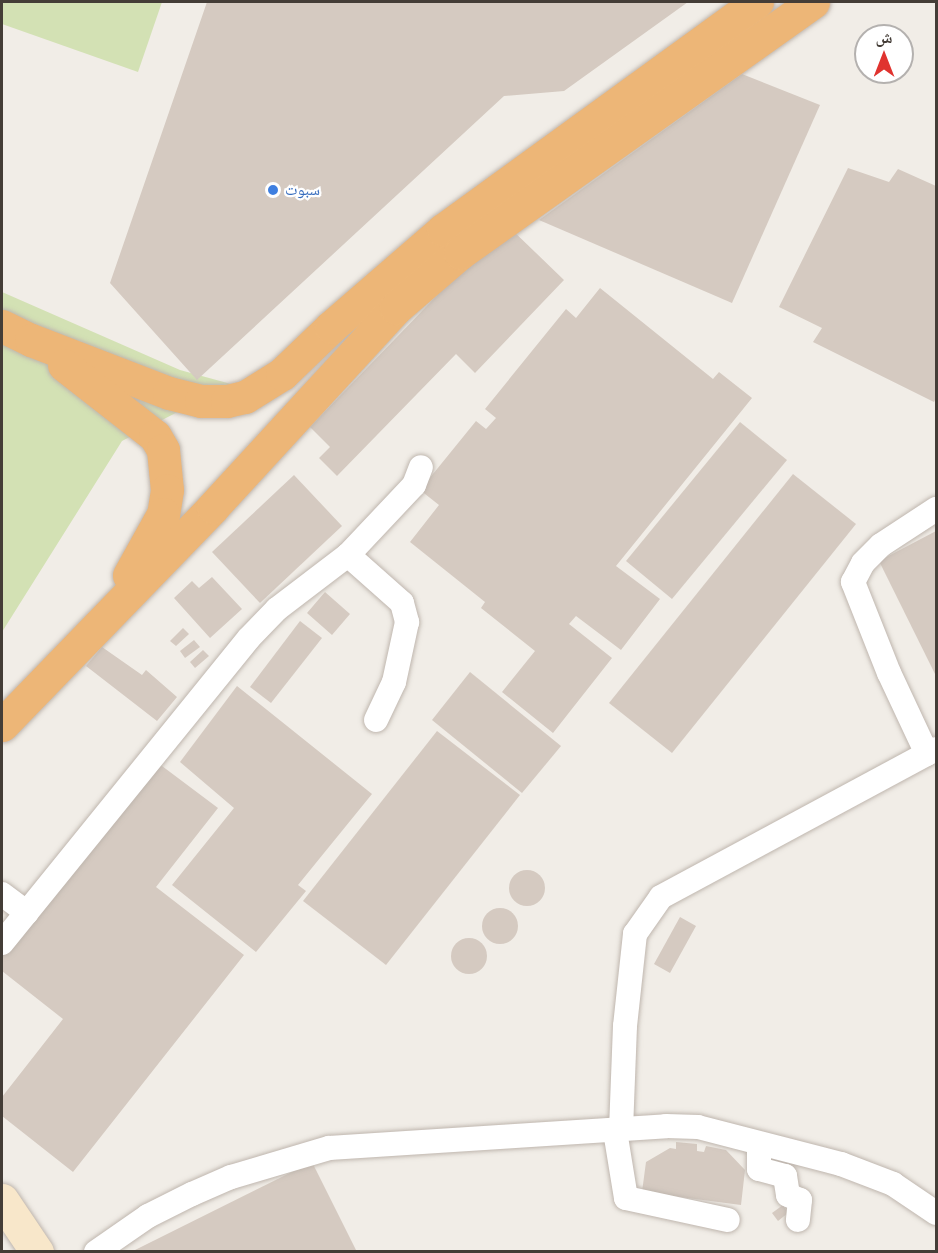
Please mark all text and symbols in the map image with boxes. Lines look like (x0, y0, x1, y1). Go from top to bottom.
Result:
north arrow (854, 24, 914, 84)
text: ش (876, 26, 892, 49)
place label: سبوت (285, 180, 320, 200)
marker: سبوت (266, 183, 280, 197)

